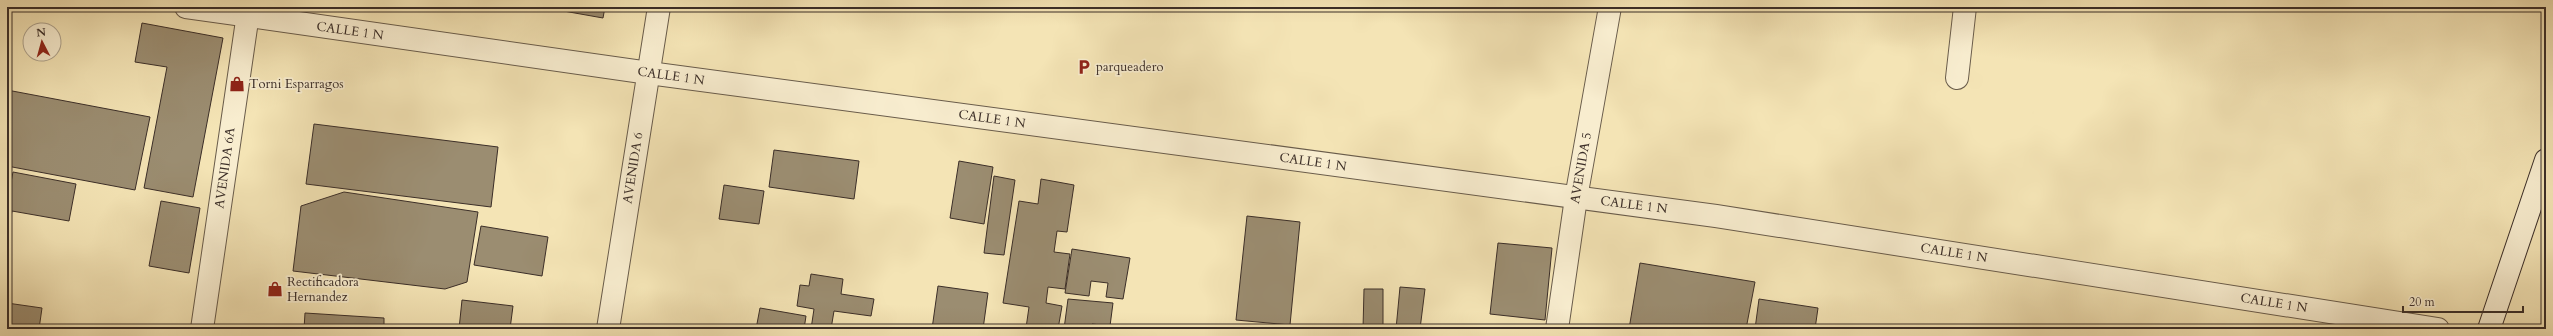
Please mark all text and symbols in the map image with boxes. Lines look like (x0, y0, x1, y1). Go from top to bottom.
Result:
street label: CALLE 1 N (315, 17, 385, 45)
north arrow (22, 22, 62, 62)
text: N (35, 25, 47, 41)
parking icon: parqueadero (1075, 58, 1093, 76)
place label: parqueadero (1096, 58, 1163, 76)
street label: CALLE 1 N (636, 62, 706, 90)
shop icon: Torni Esparragos (228, 75, 246, 93)
place label: Torni Esparragos (249, 75, 344, 93)
street label: CALLE 1 N (957, 105, 1027, 133)
street label: AVENIDA 6A (210, 126, 240, 210)
street label: AVENIDA 6 (618, 131, 648, 205)
street label: AVENIDA 5 (1566, 131, 1596, 205)
street label: CALLE 1 N (1278, 148, 1348, 176)
street label: CALLE 1 N (1599, 192, 1669, 218)
street label: CALLE 1 N (1919, 239, 1989, 267)
place label: Rectificadora Hernandez (287, 273, 359, 306)
shop icon: Rectificadora Hernandez (266, 280, 284, 298)
scale bar (2403, 288, 2523, 314)
street label: CALLE 1 N (2239, 289, 2309, 317)
text: 20 m (2409, 294, 2436, 310)

